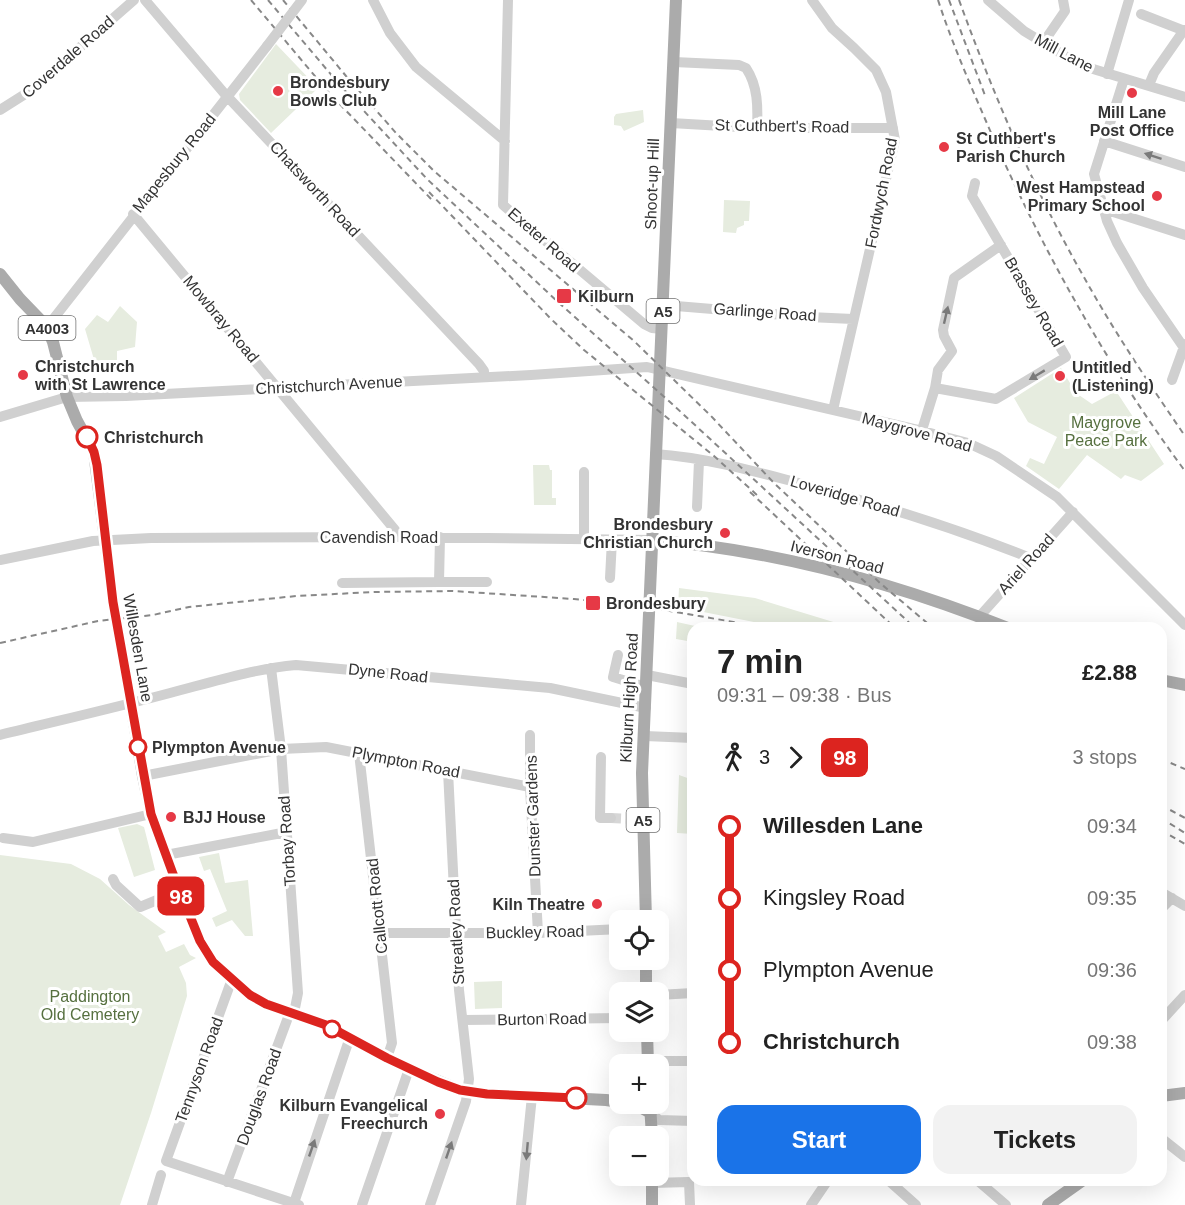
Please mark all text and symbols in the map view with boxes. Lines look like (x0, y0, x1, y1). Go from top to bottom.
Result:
street label: Coverdale Road (19, 13, 117, 101)
street label: Mill Lane (1032, 30, 1096, 76)
place label: Brondesbury Bowls Club (290, 74, 390, 109)
marker: Brondesbury Bowls Club (271, 84, 285, 98)
marker: Mill Lane Post Office (1125, 86, 1139, 100)
place label: Mill Lane Post Office (1090, 104, 1174, 139)
street label: Mapesbury Road (129, 110, 219, 216)
street label: St Cuthbert's Road (715, 116, 849, 136)
place label: St Cuthbert's Parish Church (956, 130, 1065, 165)
street label: Fordwych Road (862, 136, 900, 250)
street label: Chatsworth Road (267, 138, 363, 240)
street label: Shoot-up Hill (642, 138, 662, 230)
marker: St Cuthbert's Parish Church (937, 140, 951, 154)
one-way arrow (1144, 151, 1162, 160)
place label: West Hampstead Primary School (1016, 179, 1145, 214)
marker: West Hampstead Primary School (1150, 189, 1164, 203)
street label: Exeter Road (505, 204, 583, 276)
street label: Brassey Road (1002, 254, 1066, 350)
street label: Mowbray Road (180, 272, 262, 366)
marker: Kilburn (555, 287, 573, 305)
place label: Kilburn (578, 288, 634, 305)
road number: A5 (646, 299, 680, 323)
street label: Garlinge Road (713, 300, 817, 324)
one-way arrow (942, 306, 951, 325)
road number: A4003 (18, 316, 76, 340)
place label: Christchurch with St Lawrence (34, 358, 166, 393)
place label: Untitled (Listening) (1072, 359, 1154, 394)
marker: Christchurch with St Lawrence (16, 368, 30, 382)
one-way arrow (1029, 369, 1045, 380)
marker: Untitled (Listening) (1053, 369, 1067, 383)
street label: Christchurch Avenue (255, 373, 403, 397)
street label: Maygrove Road (860, 409, 974, 455)
park label: Maygrove Peace Park (1065, 414, 1148, 449)
marker: Christchurch (76, 426, 98, 448)
place label: Christchurch (104, 429, 204, 446)
street label: Loveridge Road (788, 472, 902, 520)
place label: Brondesbury Christian Church (583, 516, 713, 551)
marker: Brondesbury Christian Church (718, 526, 732, 540)
street label: Cavendish Road (320, 529, 438, 546)
street label: Ariel Road (995, 531, 1057, 597)
street label: Iverson Road (789, 537, 885, 577)
street label: Willesden Lane (120, 593, 156, 703)
marker: Brondesbury (584, 594, 602, 612)
place label: Brondesbury (606, 595, 706, 612)
street label: Kilburn High Road (617, 633, 641, 763)
text: 7 min (717, 643, 803, 680)
street label: Dyne Road (347, 660, 429, 686)
text: £2.88 (1082, 660, 1137, 685)
text: 09:31 – 09:38 · Bus (717, 684, 892, 706)
marker: Plympton Avenue (129, 738, 147, 756)
place label: Plympton Avenue (152, 739, 286, 756)
icon: walk (717, 741, 750, 774)
icon: forward (779, 741, 812, 774)
street label: Plympton Road (351, 743, 461, 781)
text: 3 (759, 746, 770, 768)
text: 98 (833, 746, 856, 769)
text: 3 stops (1073, 746, 1137, 768)
street label: Dunster Gardens (522, 755, 544, 877)
street label: Torbay Road (275, 795, 299, 887)
road number: A5 (626, 808, 660, 832)
place label: BJJ House (183, 809, 266, 826)
marker: BJJ House (164, 810, 178, 824)
text: Willesden Lane (763, 813, 923, 838)
text: 09:34 (1087, 815, 1137, 837)
street label: Callcott Road (364, 857, 390, 955)
line badge: 98 (154, 876, 208, 916)
street label: Streatley Road (445, 879, 467, 985)
text: 98 (169, 885, 193, 908)
text: Kingsley Road (763, 885, 905, 910)
text: 09:35 (1087, 887, 1137, 909)
place label: Kiln Theatre (493, 896, 585, 913)
marker: Kiln Theatre (590, 897, 604, 911)
map controls (609, 910, 669, 1186)
button: locate (609, 910, 669, 970)
street label: Buckley Road (485, 923, 585, 941)
text: Plympton Avenue (763, 957, 934, 982)
text: 09:36 (1087, 959, 1137, 981)
button: layers (609, 982, 669, 1042)
park label: Paddington Old Cemetery (41, 988, 139, 1023)
street label: Burton Road (497, 1010, 587, 1028)
street label: Tennyson Road (172, 1015, 226, 1125)
unlabelled marker (323, 1020, 341, 1038)
text: Christchurch (763, 1029, 900, 1054)
text: 09:38 (1087, 1031, 1137, 1053)
street label: Douglas Road (234, 1046, 284, 1148)
button: + (609, 1054, 669, 1114)
unlabelled marker (565, 1087, 587, 1109)
place label: Kilburn Evangelical Freechurch (280, 1097, 428, 1132)
button: Start (717, 1105, 921, 1174)
button: Tickets (933, 1105, 1137, 1174)
marker: Kilburn Evangelical Freechurch (433, 1107, 447, 1121)
button: − (609, 1126, 669, 1186)
one-way arrow (308, 1139, 318, 1157)
one-way arrow (444, 1141, 454, 1159)
one-way arrow (522, 1141, 532, 1160)

